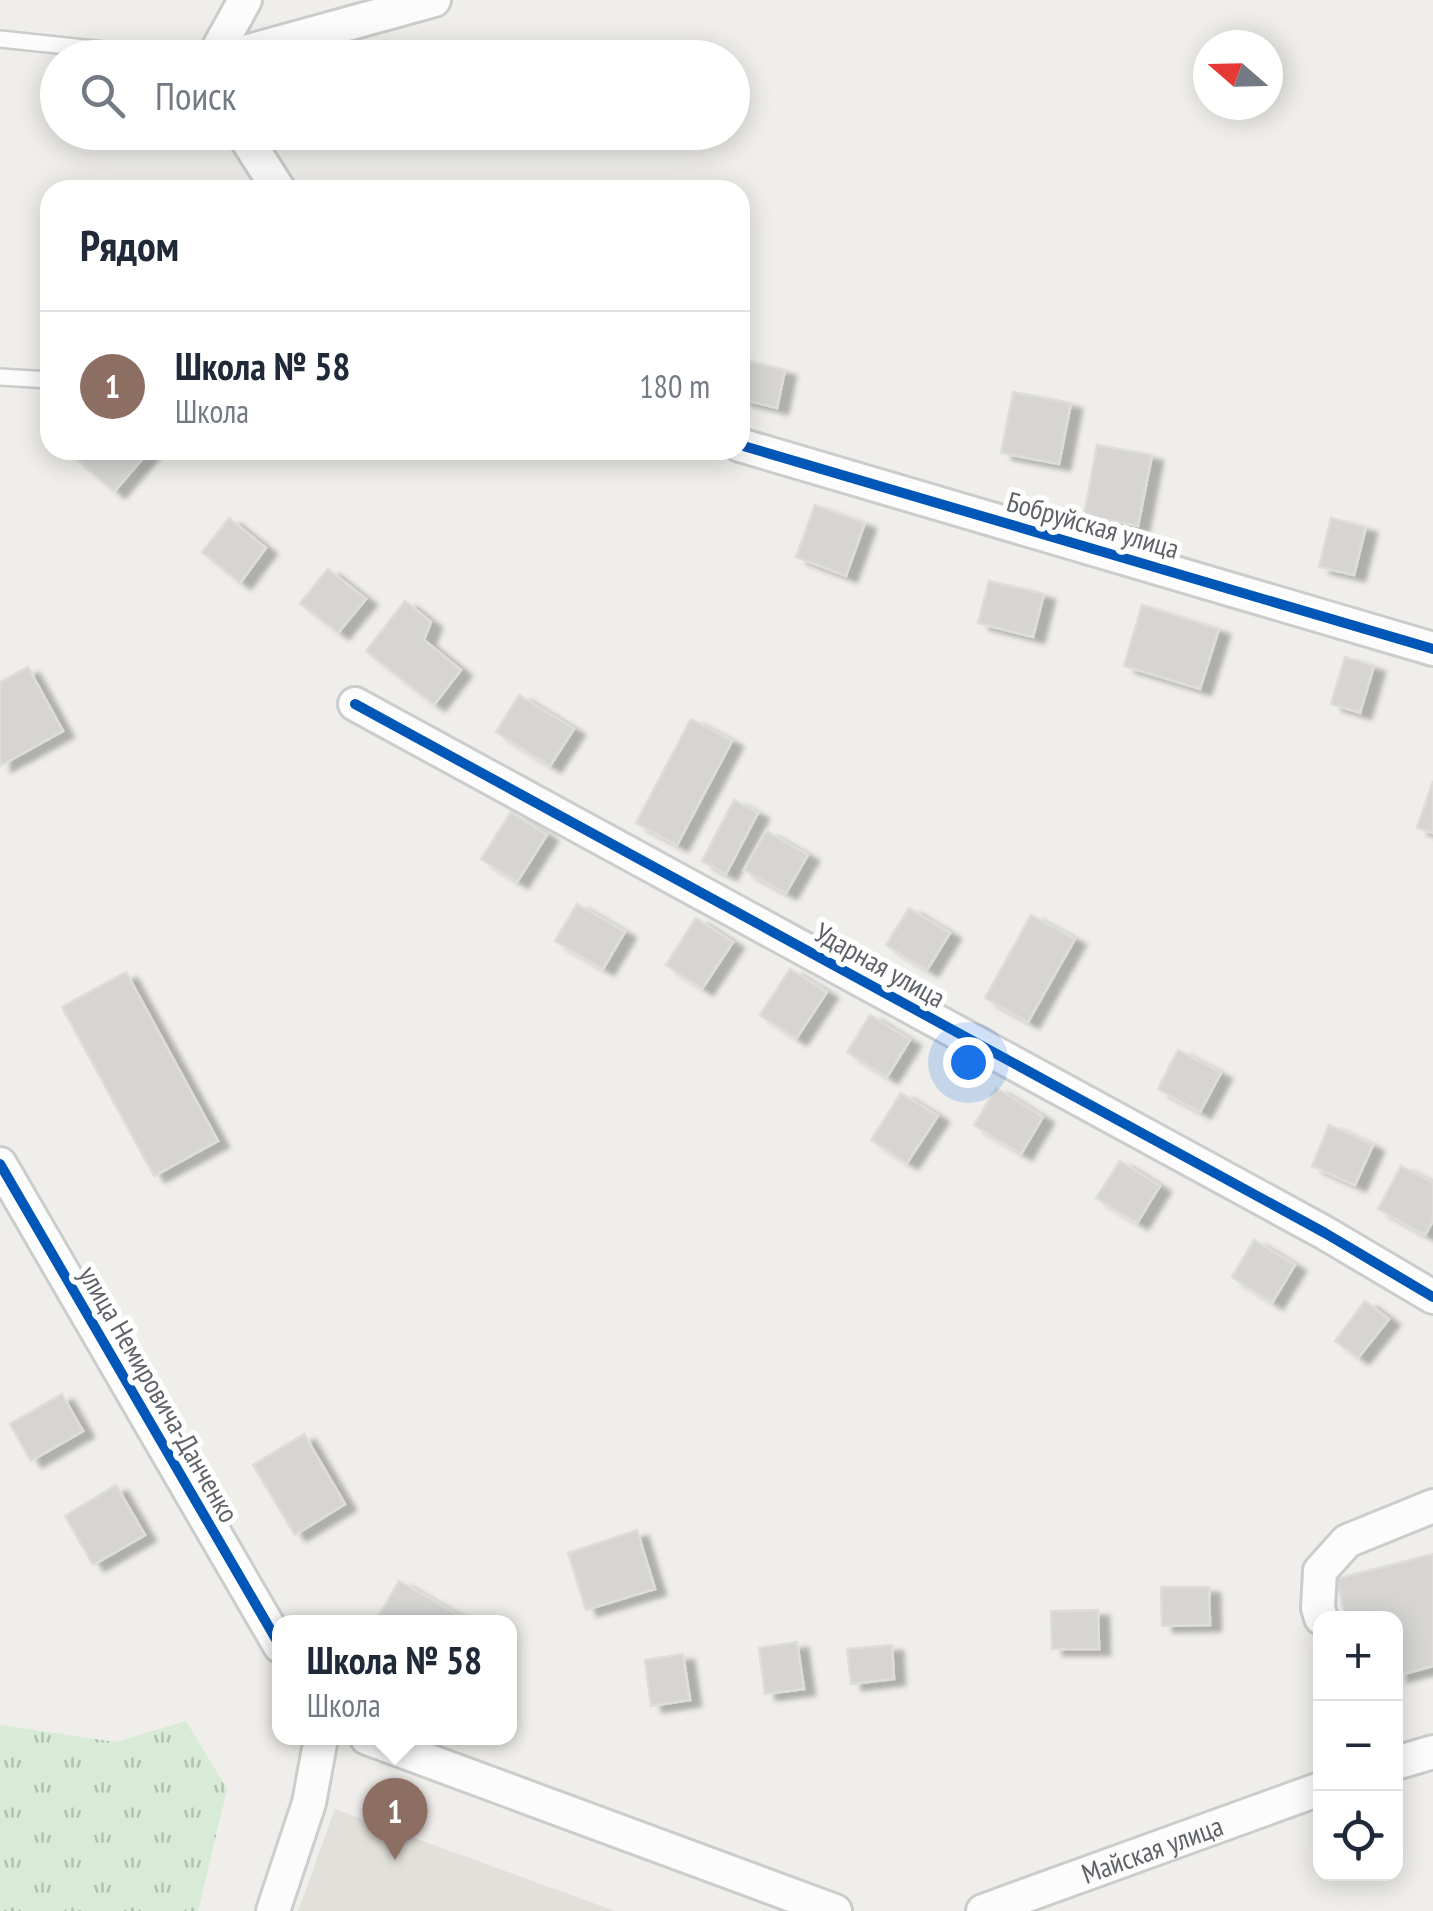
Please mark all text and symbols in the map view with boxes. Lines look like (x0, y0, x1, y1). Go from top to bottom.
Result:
north arrow (1193, 30, 1283, 120)
search box (40, 40, 750, 150)
icon: search (75, 68, 130, 123)
text: Поиск (155, 71, 236, 120)
text: Рядом (80, 218, 179, 273)
text: Школа № 58 (175, 341, 351, 390)
text: 1 (105, 365, 120, 407)
text: 180 m (639, 365, 710, 407)
text: Школа (175, 390, 249, 432)
street label: Бобруйская улица (1003, 482, 1184, 567)
street label: Ударная улица (808, 914, 952, 1016)
your location (943, 1037, 994, 1088)
street label: улица Немировича-Данченко (71, 1259, 248, 1529)
map controls (1313, 1611, 1403, 1881)
button: + (1313, 1611, 1403, 1701)
popup (272, 1615, 517, 1745)
text: Школа № 58 (307, 1635, 482, 1684)
text: Школа (307, 1684, 381, 1726)
button: − (1313, 1701, 1403, 1791)
pin: 1 (362, 1778, 428, 1860)
button: locate (1313, 1791, 1403, 1881)
street label: Майская улица (1076, 1807, 1228, 1892)

